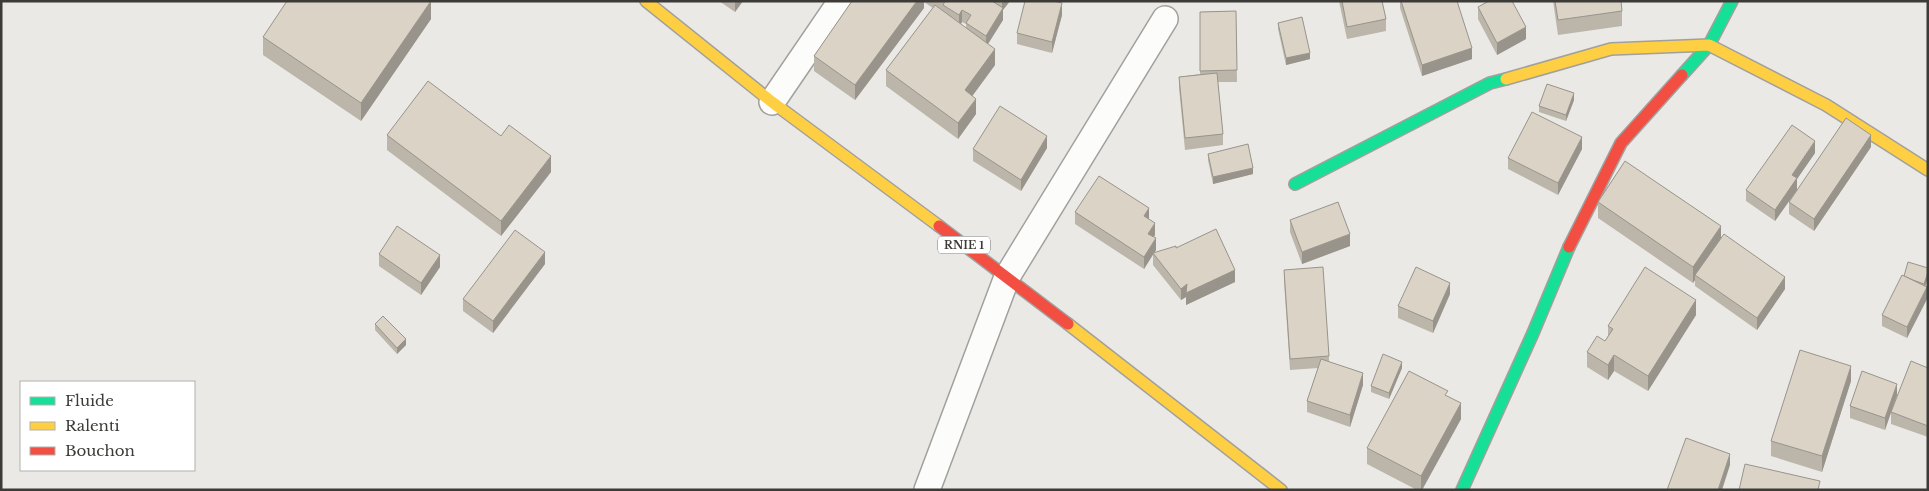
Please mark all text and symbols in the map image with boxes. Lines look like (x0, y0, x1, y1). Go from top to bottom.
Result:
road number: RNIE 1 (938, 236, 990, 254)
legend (20, 381, 195, 471)
text: Fluide (65, 391, 114, 410)
text: Ralenti (65, 416, 120, 435)
text: Bouchon (65, 441, 135, 460)

